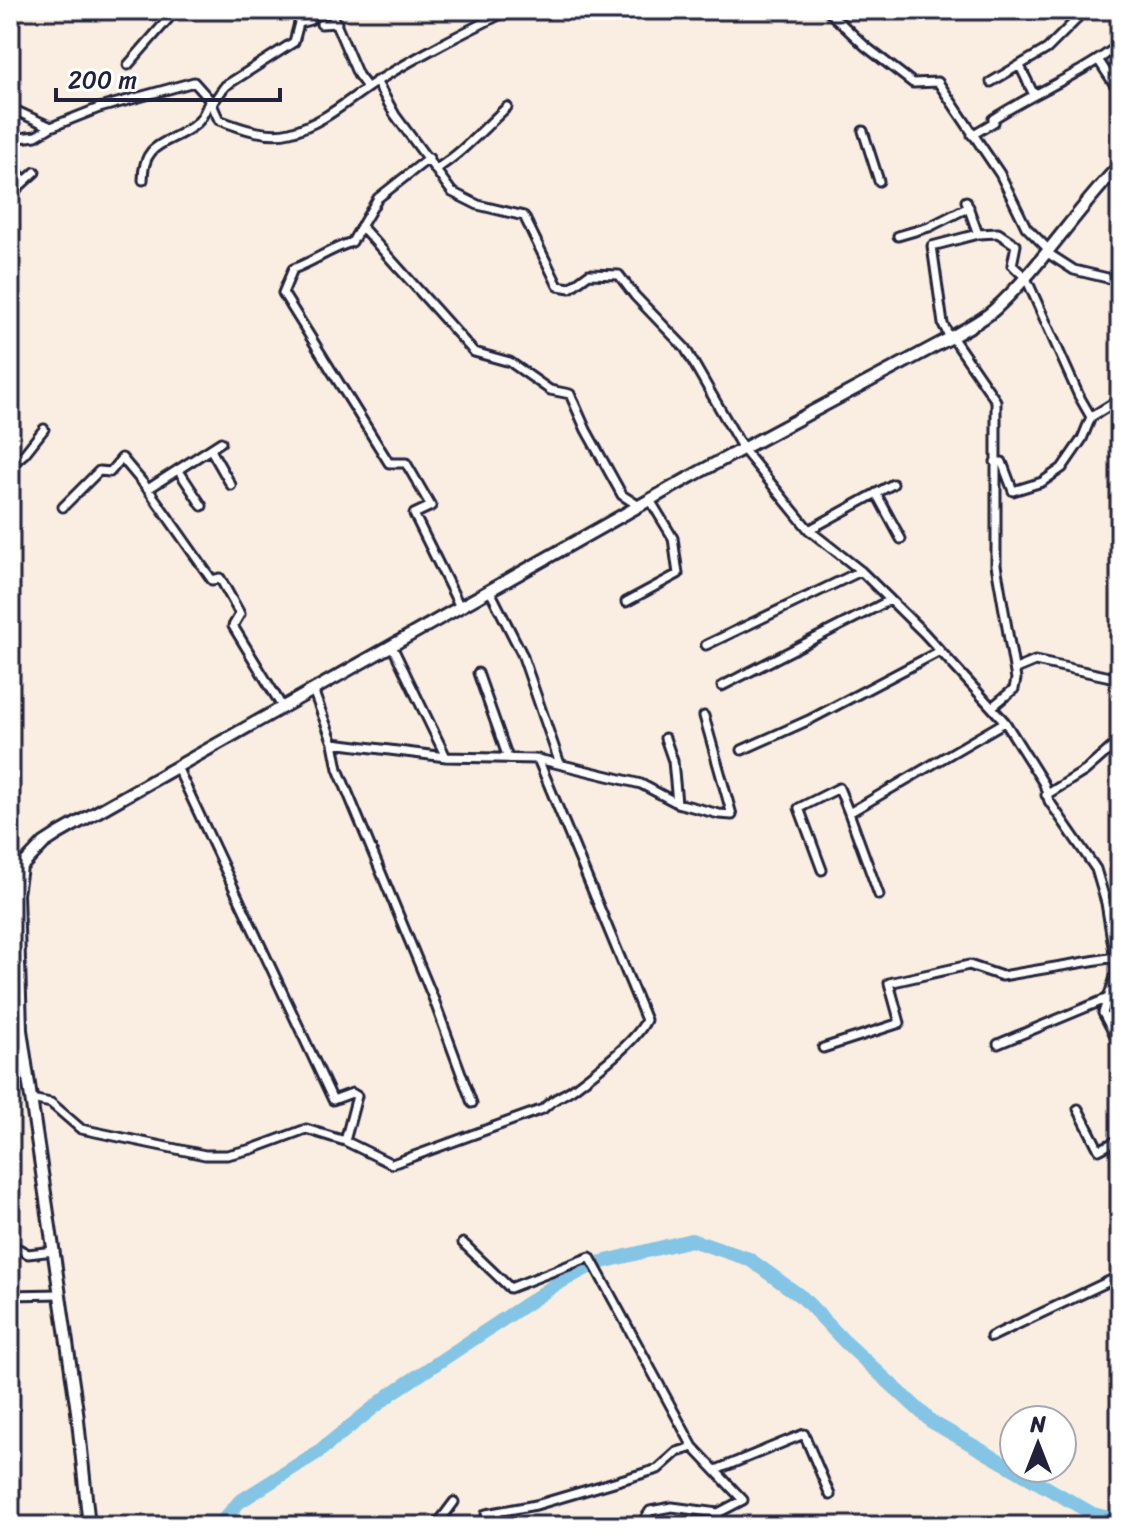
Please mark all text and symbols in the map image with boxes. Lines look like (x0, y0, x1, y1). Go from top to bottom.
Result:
scale bar (56, 52, 280, 102)
text: 200 m (68, 59, 137, 101)
north arrow (998, 1404, 1078, 1484)
text: N (1029, 1405, 1046, 1444)

